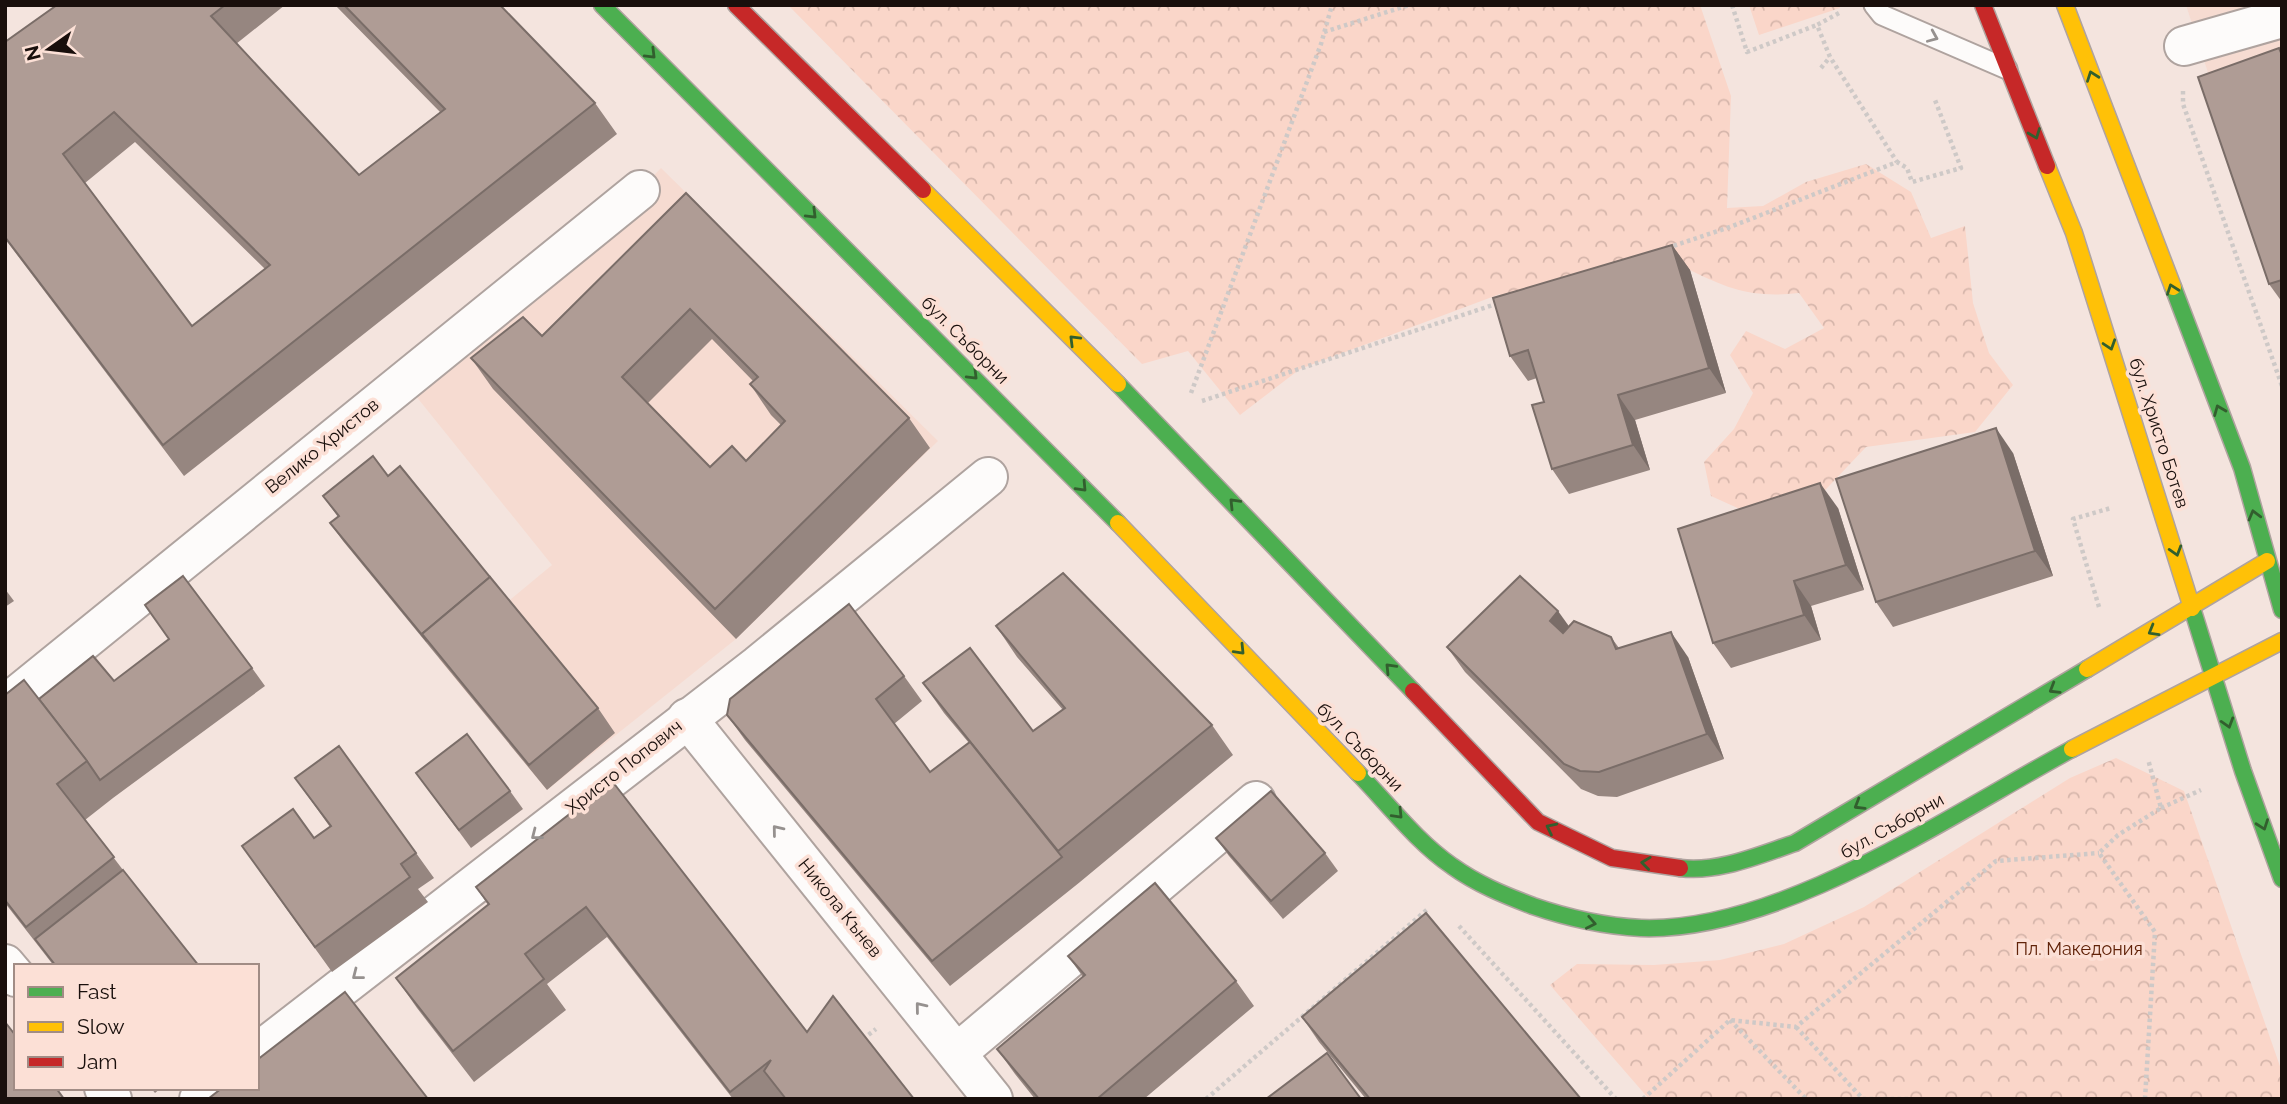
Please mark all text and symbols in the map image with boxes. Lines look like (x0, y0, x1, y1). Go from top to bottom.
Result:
north arrow (14, 14, 84, 84)
one-way arrow (1925, 29, 1938, 43)
text: N (20, 43, 45, 63)
one-way arrow (642, 45, 655, 58)
one-way arrow (2086, 70, 2100, 82)
one-way arrow (2027, 127, 2041, 139)
one-way arrow (803, 206, 816, 219)
one-way arrow (2166, 283, 2180, 295)
street label: бул. Съборни (917, 291, 1014, 388)
one-way arrow (1070, 336, 1083, 349)
one-way arrow (2102, 338, 2116, 350)
street label: бул. Христо Ботев (2125, 355, 2194, 511)
one-way arrow (965, 366, 978, 379)
street label: Велико Христов (261, 394, 383, 498)
one-way arrow (2213, 405, 2227, 417)
one-way arrow (1074, 479, 1086, 492)
one-way arrow (1229, 498, 1242, 511)
one-way arrow (2248, 509, 2262, 521)
one-way arrow (2167, 544, 2182, 556)
one-way arrow (2147, 623, 2160, 636)
one-way arrow (1231, 642, 1244, 655)
one-way arrow (1386, 663, 1399, 676)
one-way arrow (2049, 680, 2062, 693)
street label: бул. Съборни (1313, 698, 1408, 795)
street label: Христо Попович (562, 715, 686, 818)
one-way arrow (2220, 717, 2235, 729)
street label: бул. Съборни (1836, 788, 1947, 863)
one-way arrow (1853, 797, 1866, 810)
one-way arrow (1389, 806, 1402, 819)
one-way arrow (2254, 819, 2268, 831)
one-way arrow (1546, 823, 1558, 837)
one-way arrow (773, 826, 785, 839)
one-way arrow (531, 827, 544, 840)
street label: Никола Кънев (794, 854, 887, 961)
one-way arrow (1640, 855, 1652, 870)
one-way arrow (1585, 915, 1597, 930)
park label: Пл. Македония (2015, 938, 2143, 959)
legend (14, 964, 259, 1090)
one-way arrow (352, 967, 364, 980)
text: Fast (77, 979, 117, 1004)
one-way arrow (916, 1003, 928, 1016)
text: Slow (77, 1014, 125, 1039)
text: Jam (77, 1049, 118, 1074)

